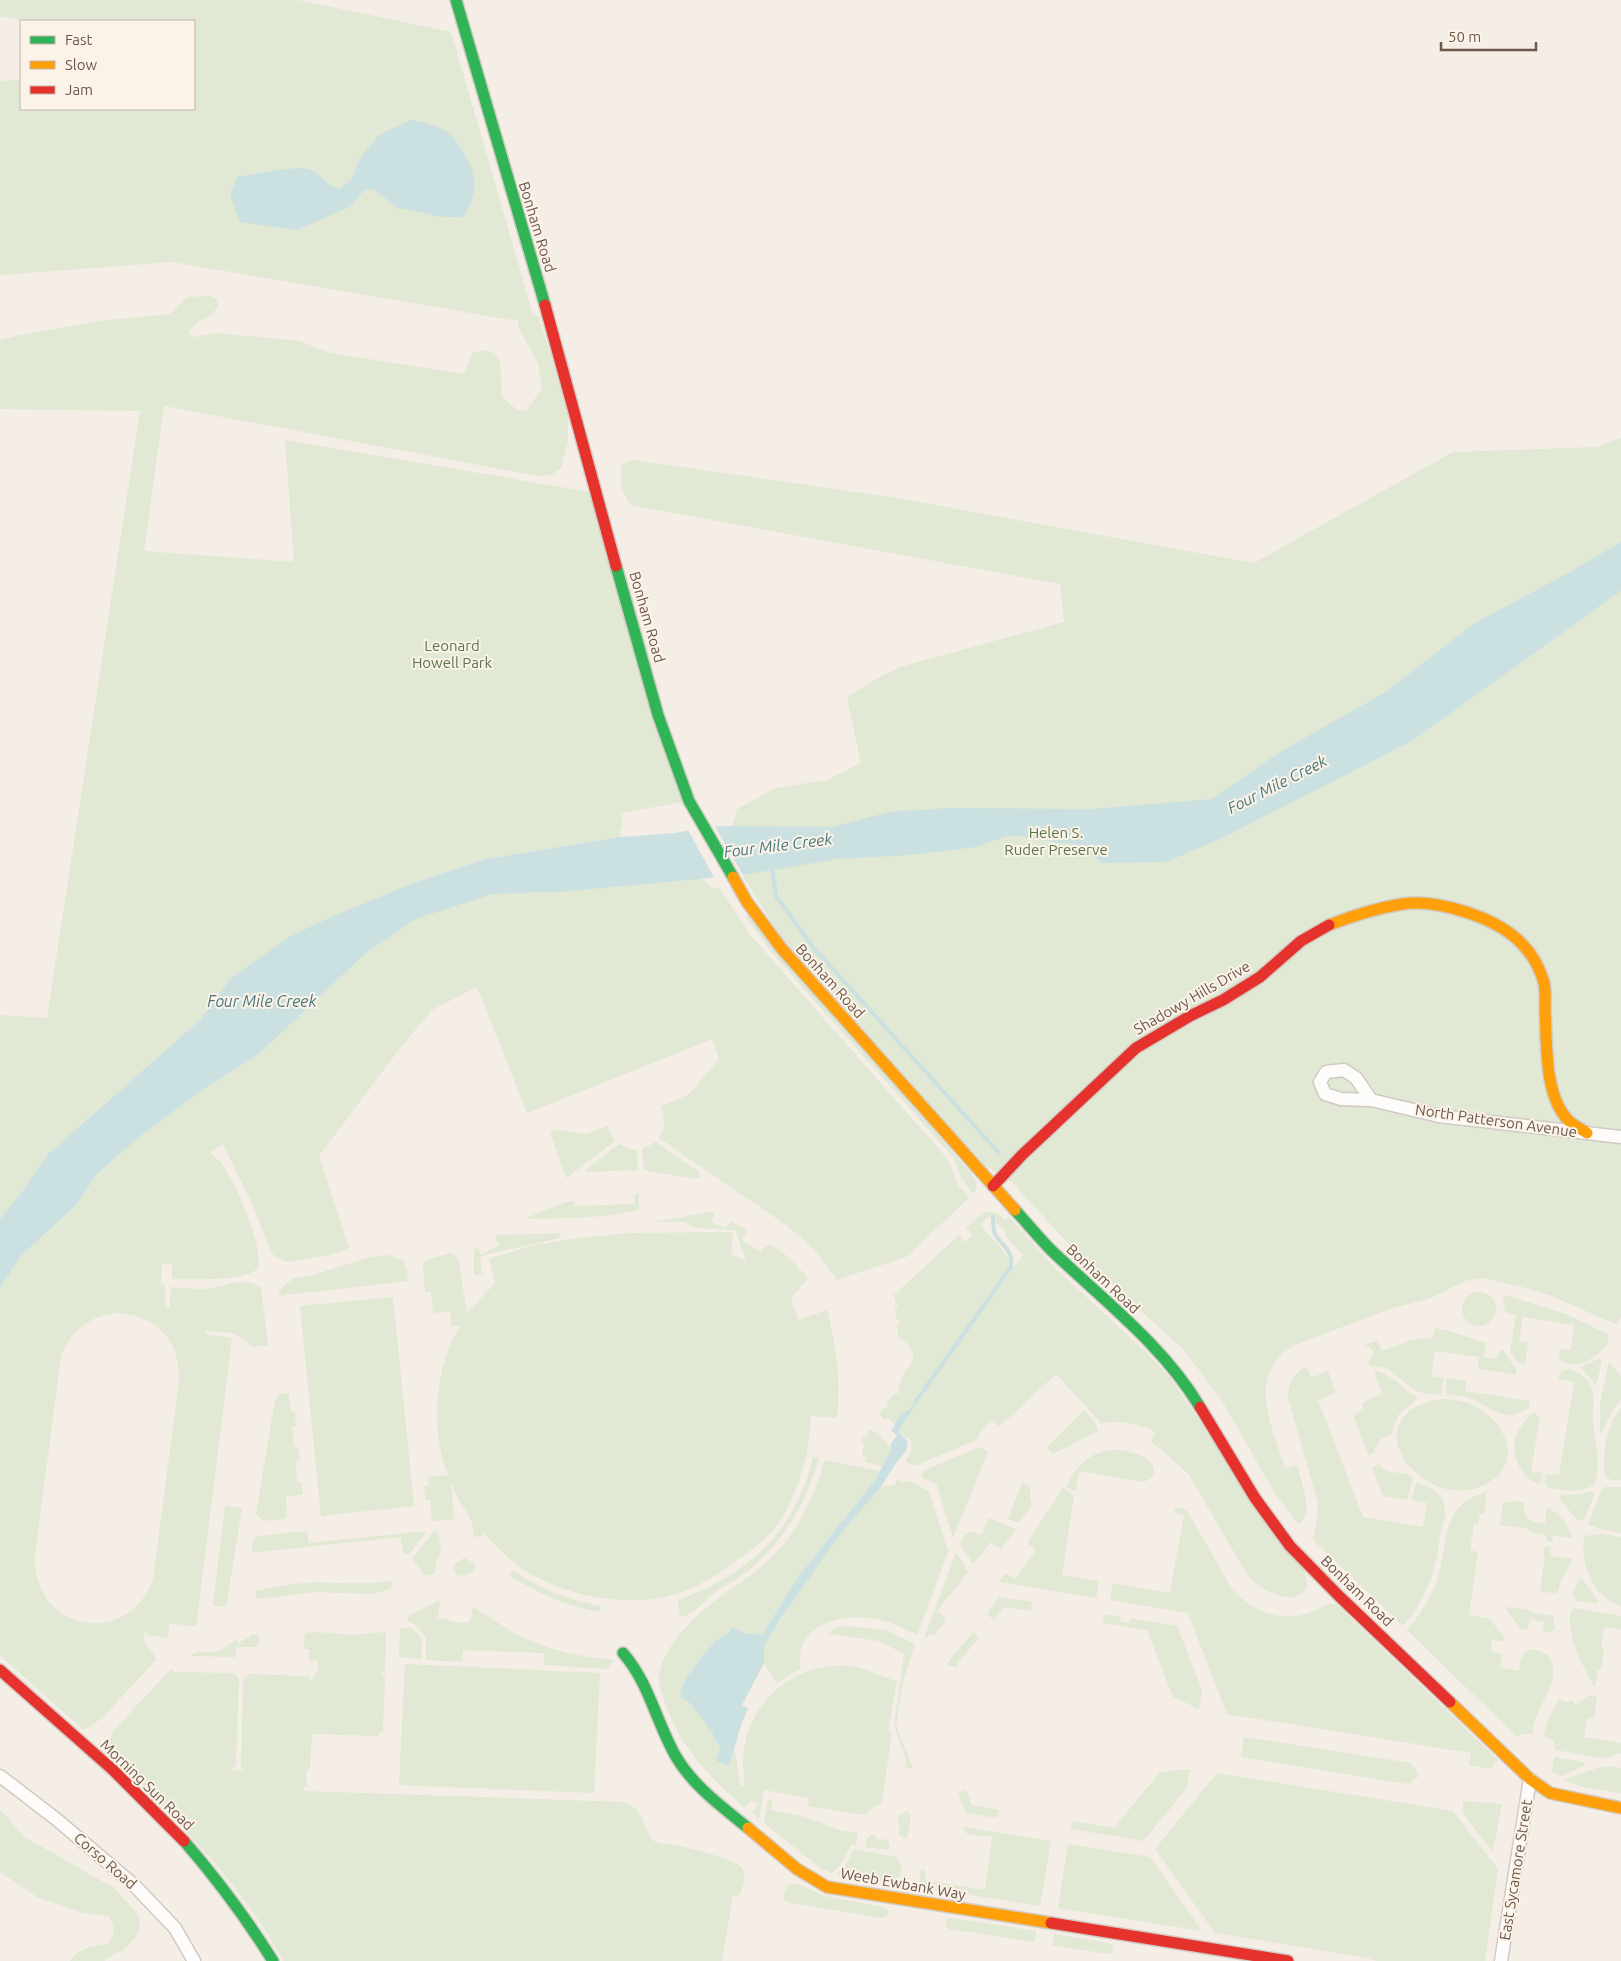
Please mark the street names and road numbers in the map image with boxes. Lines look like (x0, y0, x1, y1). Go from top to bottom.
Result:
street label: Bonham Road (516, 179, 559, 274)
street label: Bonham Road (626, 569, 669, 664)
street label: Bonham Road (793, 940, 868, 1021)
street label: Shadowy Hills Drive (1131, 957, 1253, 1038)
street label: North Patterson Avenue (1414, 1101, 1578, 1140)
street label: Bonham Road (1063, 1240, 1144, 1317)
street label: Bonham Road (1318, 1552, 1397, 1629)
street label: Morning Sun Road (97, 1736, 198, 1834)
street label: East Sycamore Street (1496, 1798, 1535, 1942)
street label: Corso Road (71, 1829, 140, 1892)
street label: Weeb Ewbank Way (839, 1864, 967, 1903)

